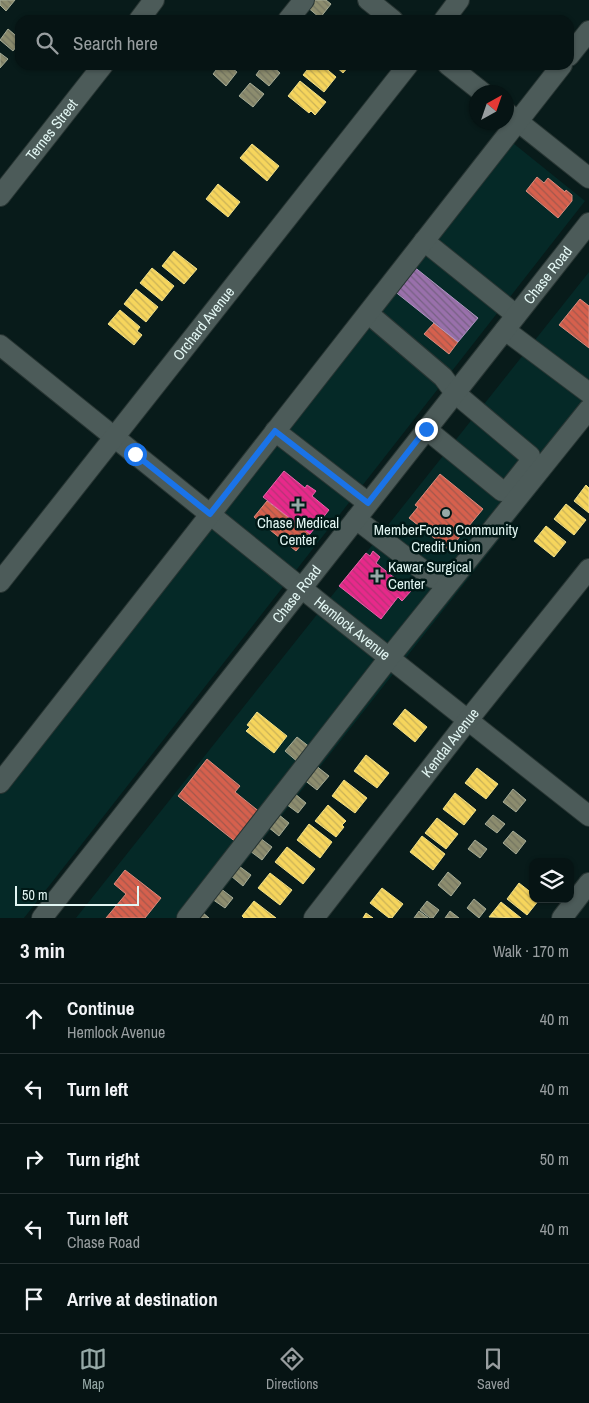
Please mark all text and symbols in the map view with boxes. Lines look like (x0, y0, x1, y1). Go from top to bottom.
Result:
search box (15, 15, 574, 70)
icon: search (33, 29, 61, 57)
text: Search here (73, 30, 158, 56)
north arrow (469, 85, 514, 130)
street label: Ternes Street (21, 94, 83, 165)
street label: Chase Road (518, 242, 577, 308)
street label: Orchard Avenue (168, 282, 239, 365)
route end (415, 418, 438, 441)
route start (124, 443, 147, 466)
marker: Chase Medical Center (291, 498, 305, 512)
marker: MemberFocus Community Credit Union (440, 507, 452, 519)
place label: Chase Medical Center (257, 512, 339, 550)
place label: MemberFocus Community Credit Union (374, 519, 519, 557)
place label: Kawar Surgical Center (388, 556, 471, 594)
street label: Chase Road (267, 561, 326, 627)
marker: Kawar Surgical Center (370, 569, 384, 583)
street label: Hemlock Avenue (310, 591, 395, 665)
street label: Kendal Avenue (416, 703, 484, 782)
map controls (529, 858, 574, 903)
button: layers (529, 858, 574, 903)
scale bar (15, 883, 139, 906)
text: 50 m (22, 886, 48, 904)
text: 3 min (20, 936, 65, 965)
text: Walk · 170 m (493, 940, 569, 962)
text: Continue (67, 995, 135, 1021)
icon: ahead (20, 1005, 48, 1033)
text: 40 m (540, 1008, 569, 1030)
text: Hemlock Avenue (67, 1021, 165, 1043)
icon: left (20, 1075, 48, 1103)
text: Turn left (67, 1076, 128, 1102)
text: 40 m (540, 1078, 569, 1100)
icon: right (20, 1145, 48, 1173)
text: Turn right (67, 1146, 139, 1172)
text: 50 m (540, 1148, 569, 1170)
text: Turn left (67, 1205, 128, 1231)
icon: left (20, 1215, 48, 1243)
text: 40 m (540, 1218, 569, 1240)
text: Chase Road (67, 1231, 140, 1253)
icon: arrive (20, 1285, 48, 1313)
text: Arrive at destination (67, 1286, 218, 1312)
tab: Map (79, 1345, 107, 1393)
tab: Directions (266, 1345, 318, 1393)
tab: Saved (477, 1345, 510, 1393)

